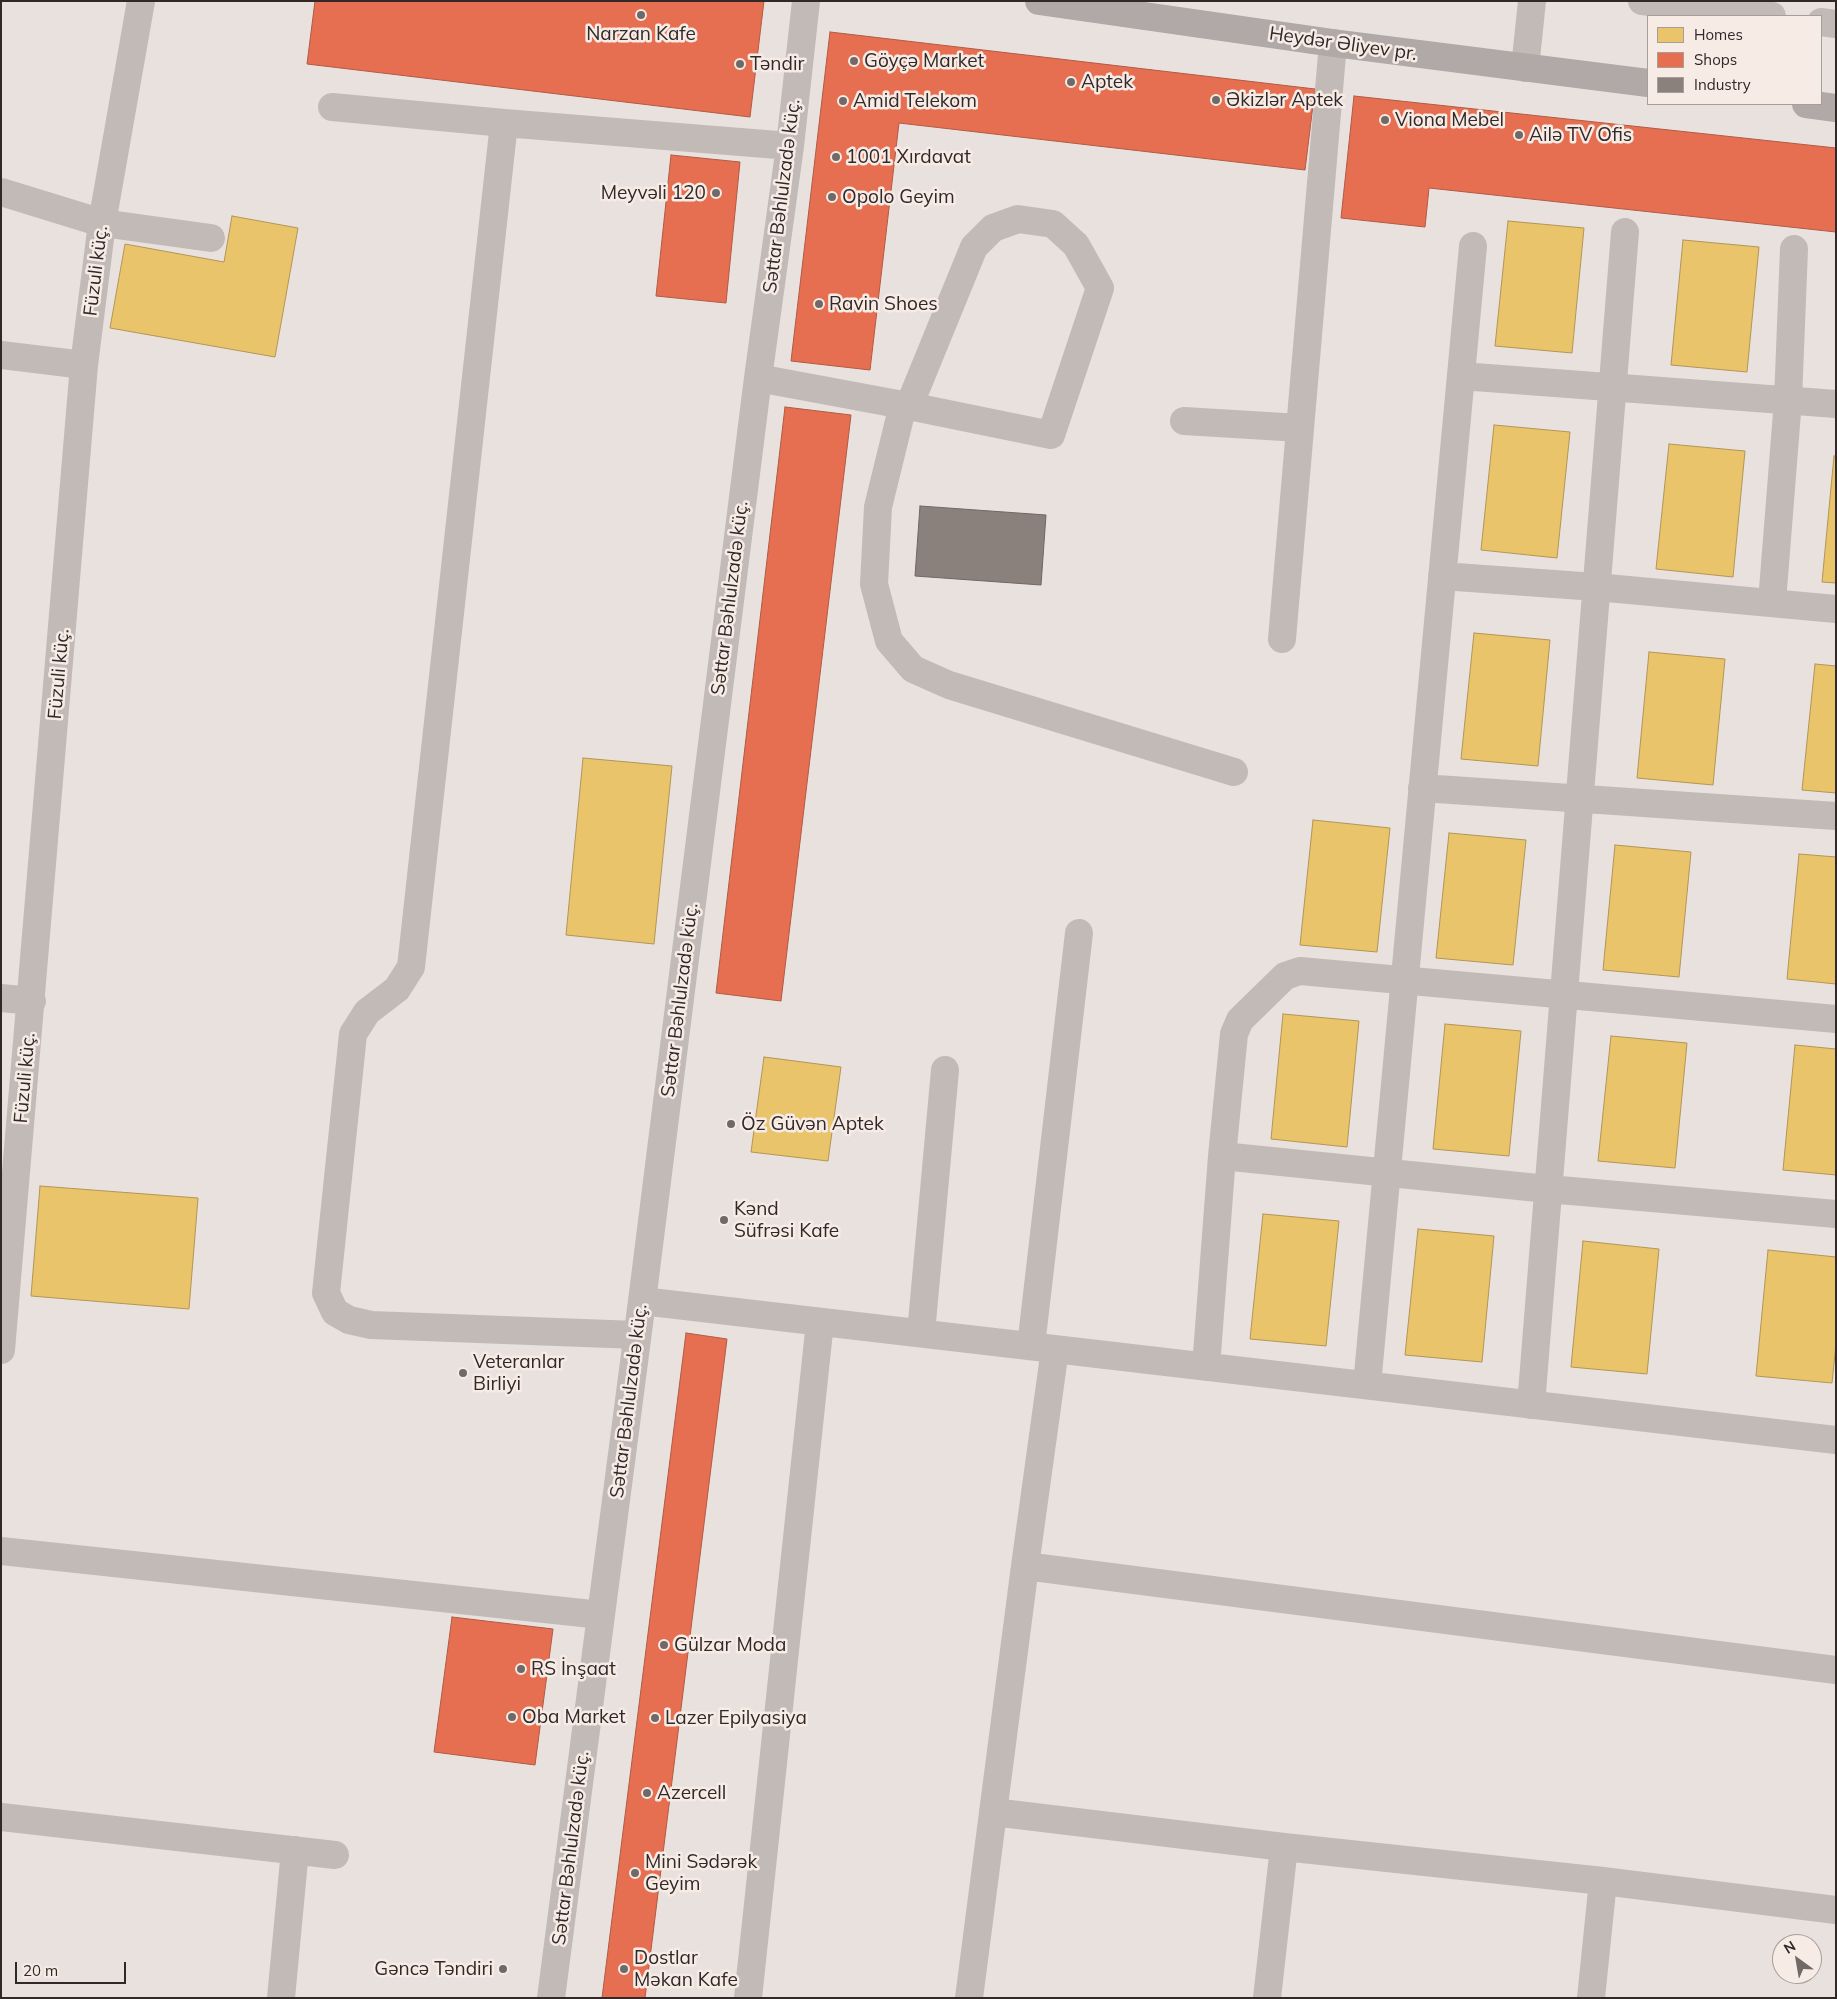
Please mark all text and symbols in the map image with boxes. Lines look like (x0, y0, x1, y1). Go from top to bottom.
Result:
marker: Narzan Kafe (635, 9, 647, 21)
legend (1647, 15, 1822, 105)
street label: Heydər Əliyev pr. (1268, 22, 1418, 66)
place label: Narzan Kafe (586, 23, 696, 45)
text: Homes (1694, 25, 1743, 44)
place label: Göyçə Market (864, 50, 984, 72)
text: Shops (1694, 50, 1737, 69)
place label: Təndir (750, 53, 804, 75)
marker: Göyçə Market (848, 55, 860, 67)
marker: Təndir (734, 58, 746, 70)
place label: Aptek (1081, 71, 1133, 93)
text: Industry (1694, 75, 1751, 94)
marker: Aptek (1065, 76, 1077, 88)
place label: Əkizlər Aptek (1226, 89, 1343, 111)
place label: Amid Telekom (853, 90, 977, 112)
marker: Əkizlər Aptek (1210, 94, 1222, 106)
marker: Amid Telekom (837, 95, 849, 107)
street label: Səttar Bəhlulzadə küç. (759, 98, 805, 294)
place label: Viona Mebel (1395, 109, 1504, 131)
marker: Viona Mebel (1379, 114, 1391, 126)
place label: Ailə TV Ofis (1529, 124, 1632, 146)
marker: Ailə TV Ofis (1513, 129, 1525, 141)
place label: 1001 Xırdavat (846, 146, 971, 168)
marker: 1001 Xırdavat (830, 151, 842, 163)
place label: Meyvəli 120 (601, 182, 706, 204)
place label: Opolo Geyim (842, 186, 955, 208)
marker: Meyvəli 120 (710, 187, 722, 199)
marker: Opolo Geyim (826, 191, 838, 203)
street label: Füzuli küç. (79, 224, 113, 318)
place label: Ravin Shoes (829, 293, 938, 315)
marker: Ravin Shoes (813, 298, 825, 310)
street label: Səttar Bəhlulzadə küç. (707, 500, 753, 696)
street label: Füzuli küç. (44, 628, 74, 720)
street label: Səttar Bəhlulzadə küç. (657, 902, 703, 1098)
street label: Füzuli küç. (10, 1032, 40, 1124)
place label: Öz Güvən Aptek (741, 1113, 884, 1135)
marker: Öz Güvən Aptek (725, 1118, 737, 1130)
place label: Kənd Süfrəsi Kafe (734, 1198, 839, 1242)
marker: Kənd Süfrəsi Kafe (718, 1214, 730, 1226)
street label: Səttar Bəhlulzadə küç. (606, 1303, 652, 1499)
place label: Veteranlar Birliyi (473, 1351, 565, 1395)
marker: Veteranlar Birliyi (457, 1367, 469, 1379)
place label: Gülzar Moda (674, 1634, 786, 1656)
marker: Gülzar Moda (658, 1639, 670, 1651)
place label: RS İnşaat (531, 1658, 616, 1680)
marker: RS İnşaat (515, 1663, 527, 1675)
place label: Oba Market (522, 1706, 626, 1728)
place label: Lazer Epilyasiya (665, 1707, 807, 1729)
marker: Oba Market (506, 1711, 518, 1723)
marker: Lazer Epilyasiya (649, 1712, 661, 1724)
street label: Səttar Bəhlulzadə küç. (548, 1750, 594, 1946)
place label: Azercell (657, 1782, 726, 1804)
marker: Azercell (641, 1787, 653, 1799)
place label: Mini Sədərək Geyim (645, 1851, 757, 1895)
marker: Mini Sədərək Geyim (629, 1867, 641, 1879)
north arrow (1772, 1934, 1822, 1984)
text: N (1780, 1937, 1799, 1958)
place label: Dostlar Məkan Kafe (634, 1947, 738, 1991)
scale bar (18, 1952, 129, 1984)
place label: Gəncə Təndiri (374, 1958, 493, 1980)
text: 20 m (23, 1961, 58, 1980)
marker: Gəncə Təndiri (497, 1963, 509, 1975)
marker: Dostlar Məkan Kafe (618, 1963, 630, 1975)

